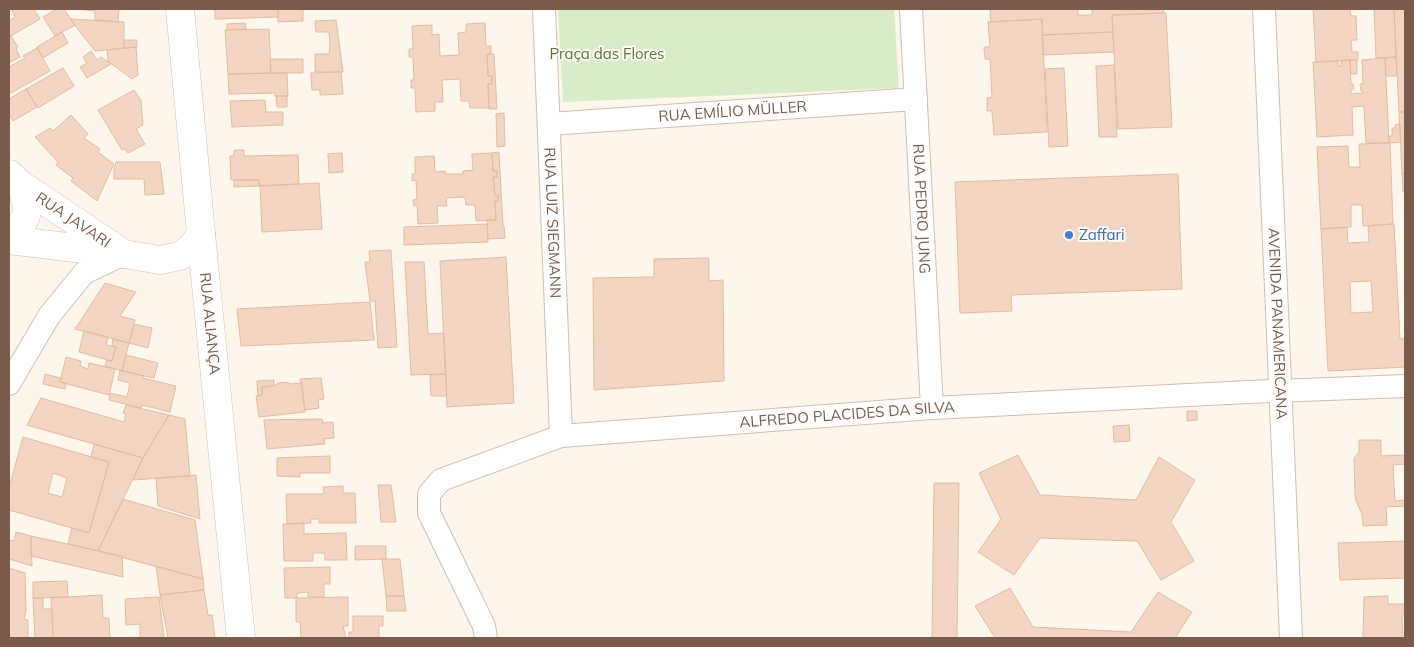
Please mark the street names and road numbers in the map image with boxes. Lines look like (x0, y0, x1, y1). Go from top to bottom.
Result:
street label: RUA EMÍLIO MÜLLER (658, 96, 807, 126)
street label: RUA PEDRO JUNG (909, 143, 935, 274)
street label: RUA LUIZ SIEGMANN (541, 147, 566, 299)
street label: RUA JAVARI (32, 188, 115, 251)
street label: AVENIDA PANAMERICANA (1264, 227, 1292, 420)
street label: RUA ALIANÇA (196, 272, 225, 376)
street label: ALFREDO PLACIDES DA SILVA (739, 397, 955, 432)

